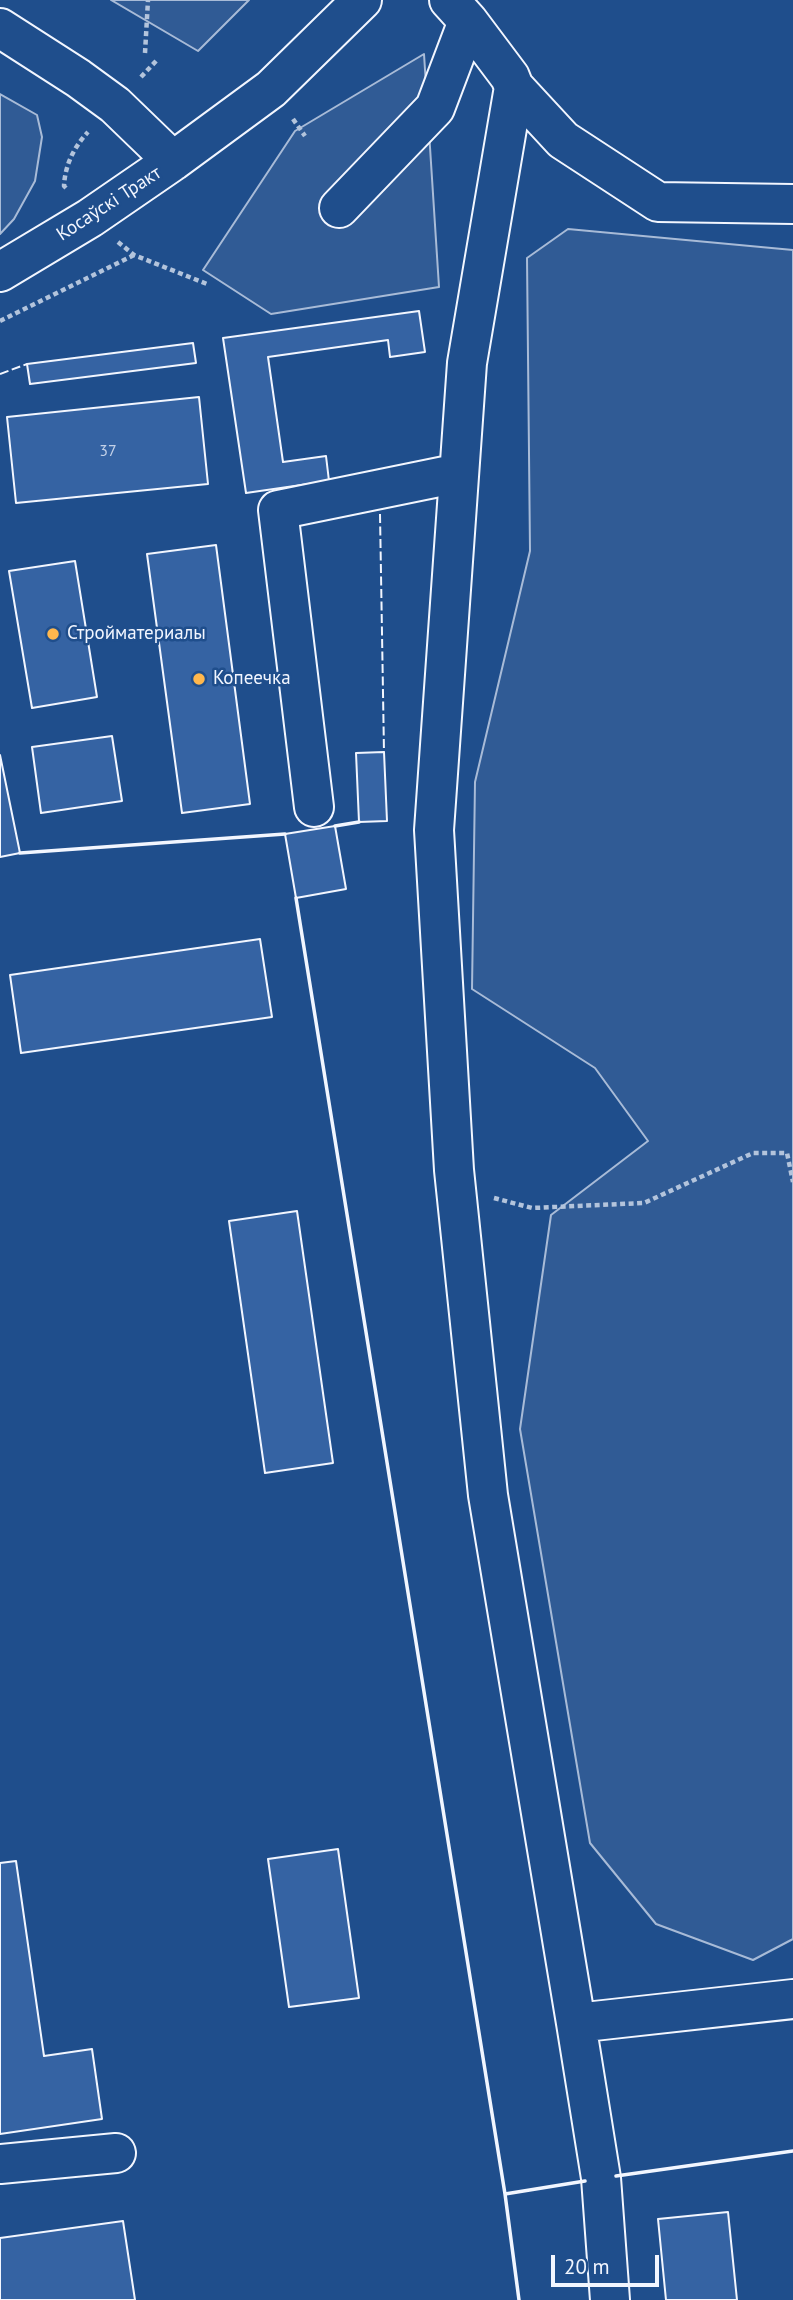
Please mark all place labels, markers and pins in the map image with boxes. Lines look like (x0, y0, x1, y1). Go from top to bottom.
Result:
place label: Стройматериалы (67, 623, 206, 645)
marker: Стройматериалы (45, 626, 61, 642)
place label: Копеечка (213, 668, 291, 690)
marker: Копеечка (191, 671, 207, 687)

